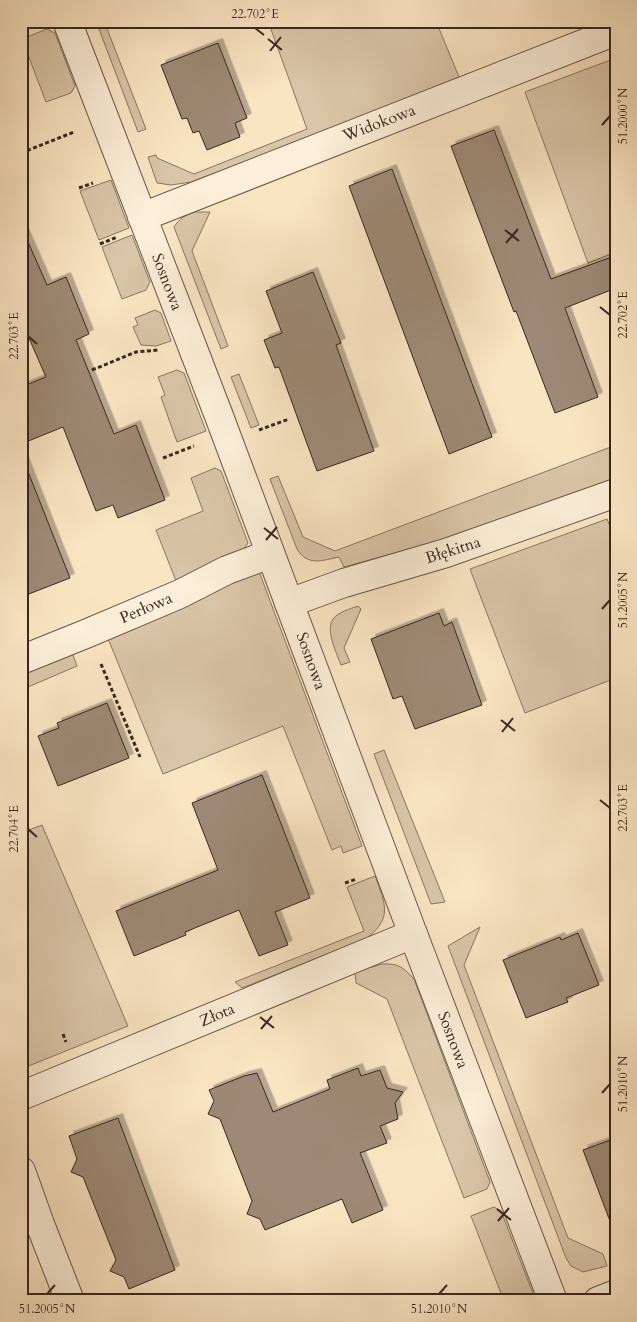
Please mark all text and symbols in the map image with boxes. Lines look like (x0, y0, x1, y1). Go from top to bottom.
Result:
text: 22.702°E (231, 6, 279, 22)
text: 51.2000°N (615, 87, 631, 144)
street label: Widokowa (339, 99, 419, 147)
street label: Sosnowa (146, 250, 188, 314)
text: 22.702°E (615, 291, 631, 339)
text: 22.703°E (6, 312, 22, 360)
street label: Błękitna (423, 531, 483, 569)
text: 51.2005°N (615, 571, 631, 628)
street label: Perłowa (116, 587, 176, 629)
street label: Sosnowa (290, 629, 332, 693)
text: 22.703°E (615, 784, 631, 832)
text: 22.704°E (6, 805, 22, 853)
street label: Złota (196, 998, 238, 1032)
street label: Sosnowa (432, 1008, 474, 1072)
text: 51.2010°N (615, 1055, 631, 1112)
text: 51.2005°N (19, 1301, 76, 1317)
text: 51.2010°N (411, 1301, 468, 1317)

